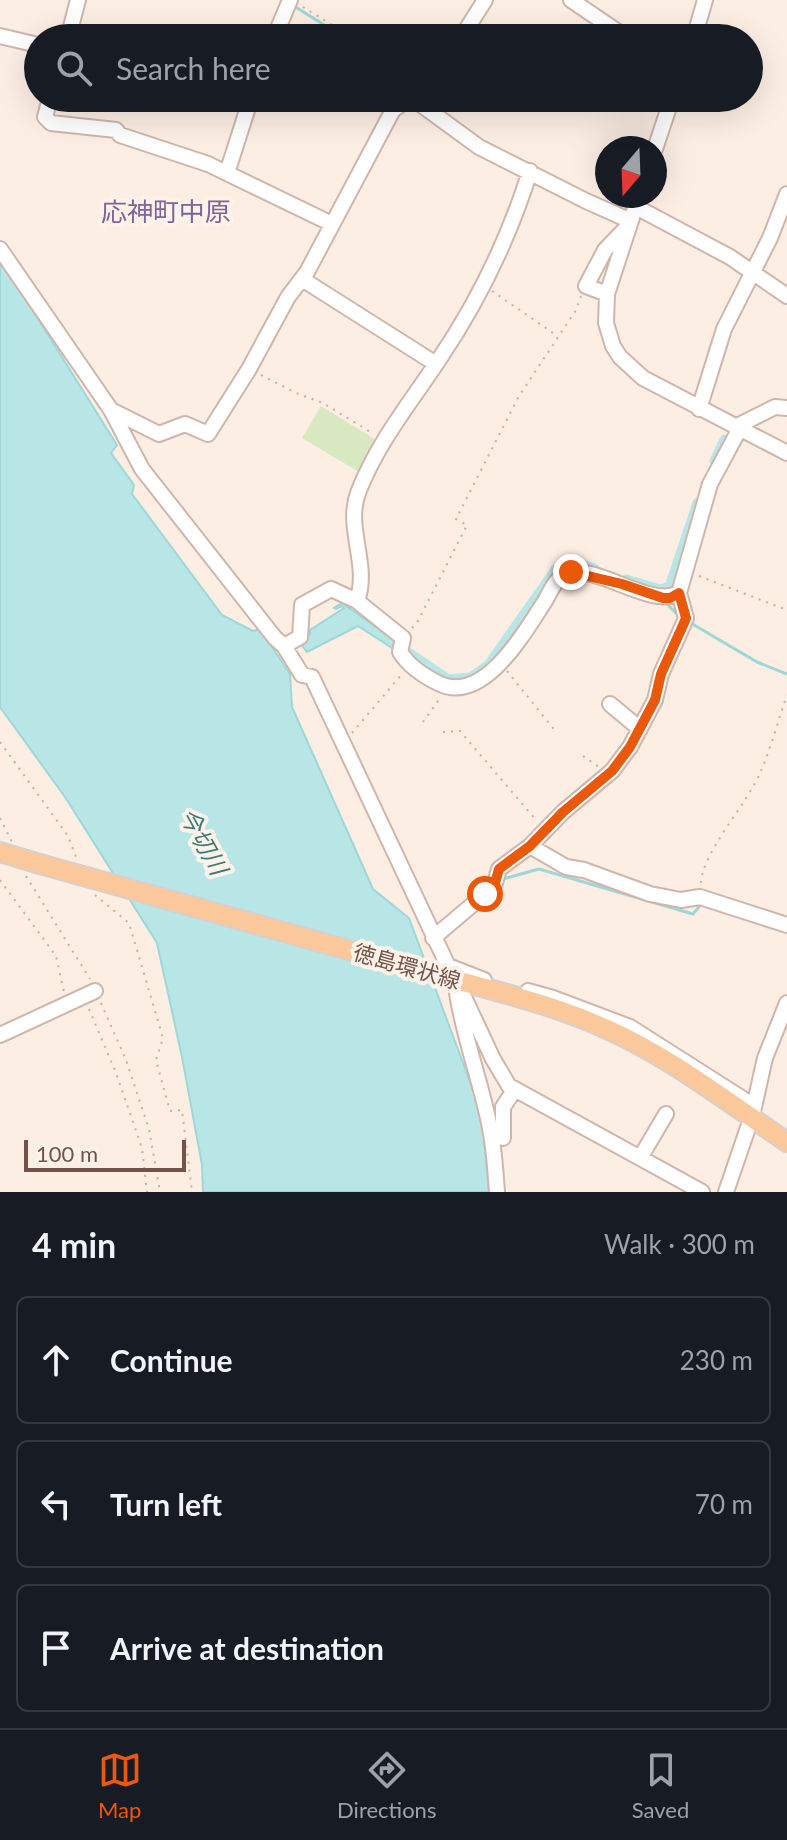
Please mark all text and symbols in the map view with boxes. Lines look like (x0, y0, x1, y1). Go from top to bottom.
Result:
search box (24, 24, 763, 112)
icon: search (52, 46, 96, 90)
text: Search here (116, 50, 271, 86)
north arrow (595, 136, 667, 208)
district label: 応神町中原 (101, 195, 231, 227)
route end (553, 554, 589, 590)
water label: 今切川 (174, 802, 236, 882)
route start (467, 876, 503, 912)
street label: 徳島環状線 (350, 938, 464, 994)
scale bar (24, 1136, 186, 1172)
text: 100 m (36, 1140, 98, 1167)
text: 4 min (32, 1224, 116, 1265)
text: Walk · 300 m (604, 1228, 755, 1260)
icon: ahead (34, 1338, 78, 1382)
text: Continue (110, 1342, 233, 1378)
text: 230 m (680, 1344, 753, 1376)
icon: left (34, 1482, 78, 1526)
text: Turn left (110, 1486, 222, 1522)
text: 70 m (695, 1488, 753, 1520)
icon: arrive (34, 1626, 78, 1670)
text: Arrive at destination (110, 1630, 384, 1666)
tab: Map (98, 1748, 142, 1823)
tab: Directions (337, 1748, 436, 1823)
tab: Saved (632, 1748, 689, 1823)

